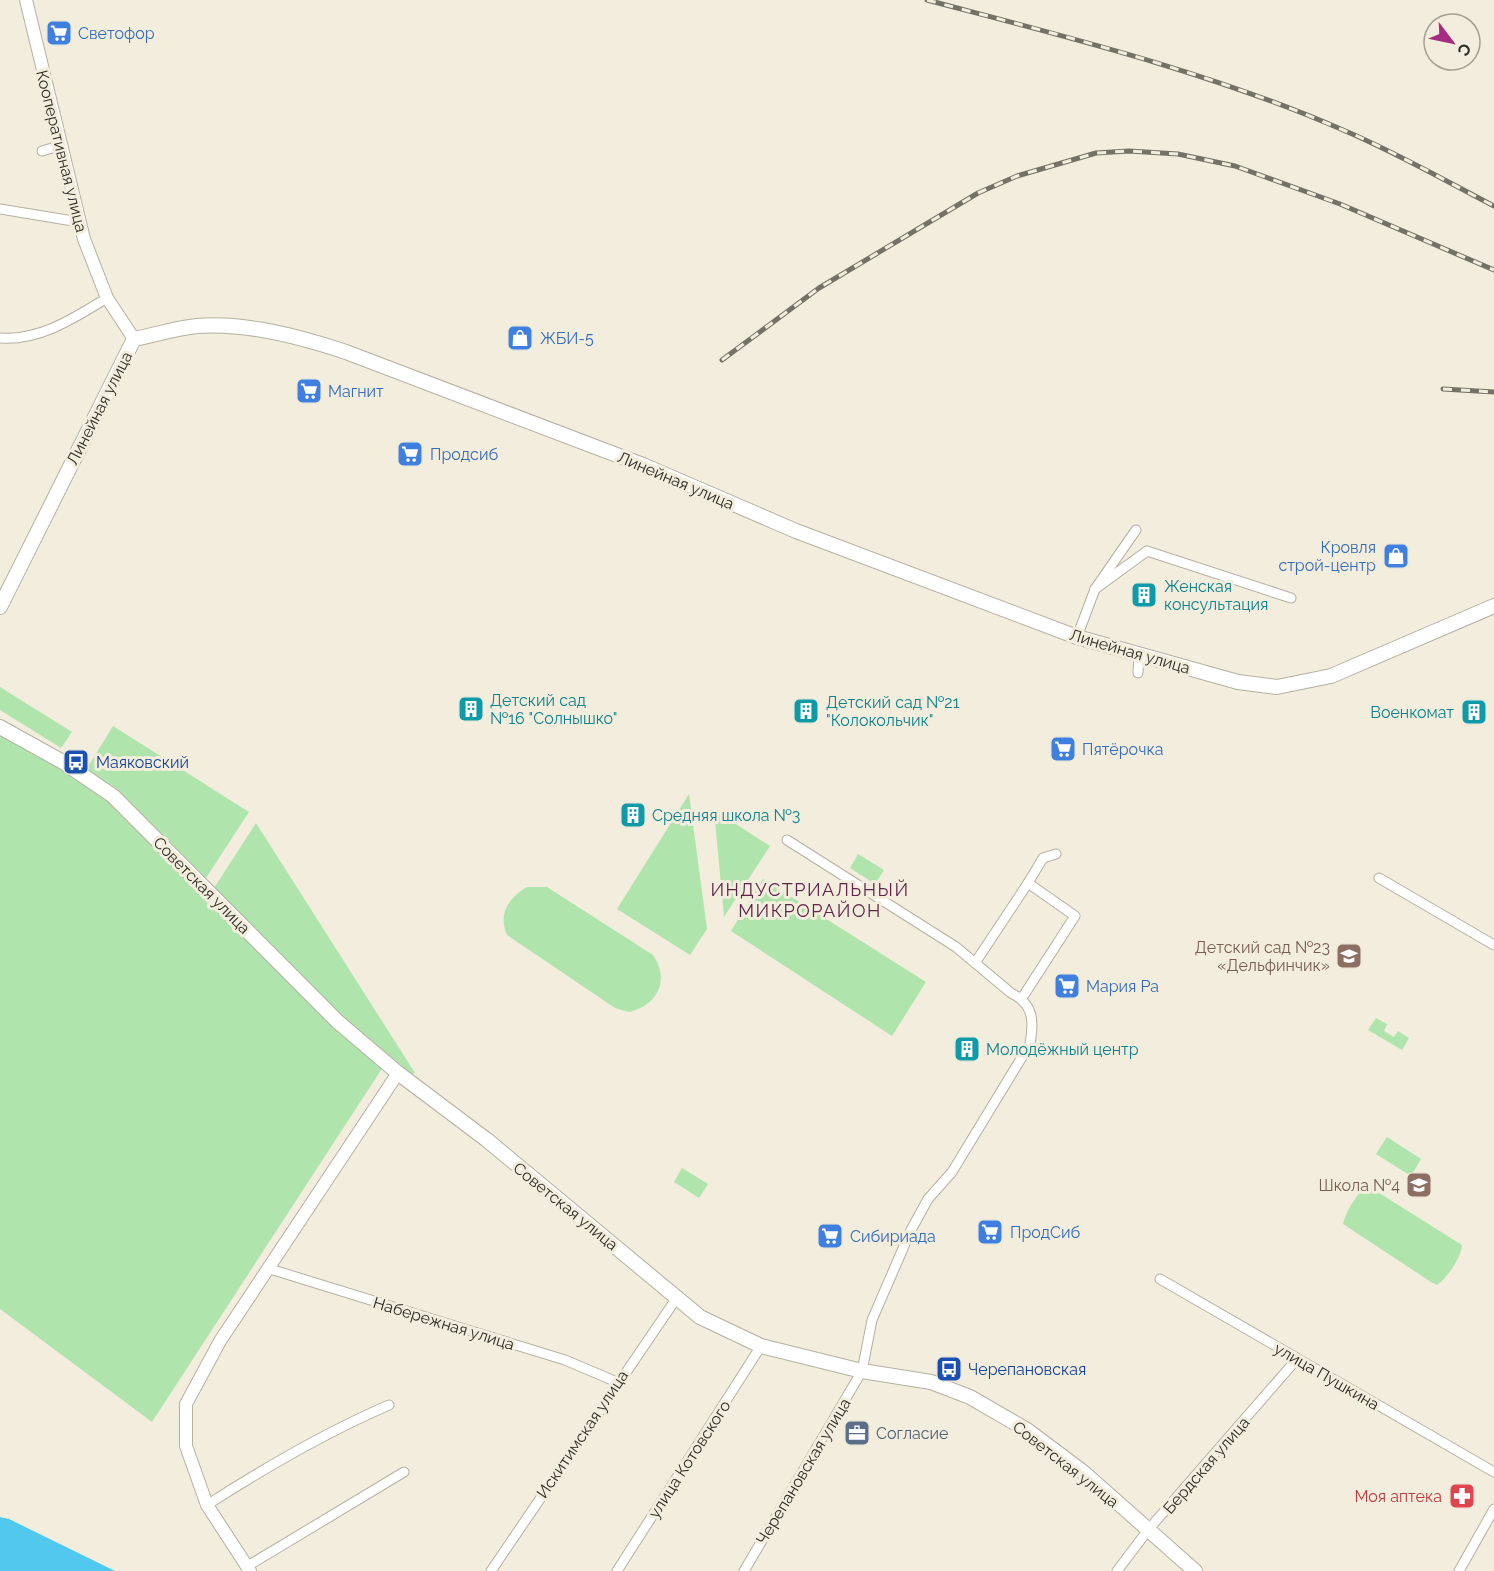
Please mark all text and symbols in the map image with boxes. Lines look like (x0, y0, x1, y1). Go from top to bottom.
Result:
north arrow (1422, 12, 1482, 72)
supermarket icon: Светофор (44, 18, 74, 48)
place label: Светофор (78, 24, 155, 43)
text: С (1453, 40, 1475, 59)
street label: Кооперативная улица (32, 68, 91, 234)
shop icon: ЖБИ-5 (505, 323, 535, 353)
place label: ЖБИ-5 (540, 329, 594, 348)
street label: Линейная улица (63, 348, 136, 468)
supermarket icon: Магнит (294, 376, 324, 406)
place label: Магнит (328, 382, 384, 401)
supermarket icon: Продсиб (395, 439, 425, 469)
place label: Продсиб (430, 445, 498, 464)
street label: Линейная улица (615, 447, 737, 514)
place label: Кровля строй-центр (1278, 538, 1376, 575)
shop icon: Кровля строй-центр (1381, 541, 1411, 571)
place label: Женская консультация (1164, 577, 1268, 614)
building icon: Женская консультация (1129, 580, 1159, 610)
street label: Линейная улица (1067, 625, 1192, 678)
place label: Детский сад №16 "Солнышко" (490, 691, 618, 728)
place label: Детский сад №21 "Колокольчик" (826, 693, 960, 730)
building icon: Детский сад №16 "Солнышко" (456, 694, 486, 724)
building icon: Детский сад №21 "Колокольчик" (791, 696, 821, 726)
building icon: Военкомат (1459, 697, 1489, 727)
place label: Военкомат (1370, 703, 1454, 722)
supermarket icon: Пятёрочка (1048, 734, 1078, 764)
place label: Пятёрочка (1082, 740, 1163, 759)
bus stop icon: Маяковский (61, 747, 91, 777)
place label: Маяковский (96, 753, 189, 772)
building icon: Средняя школа №3 (618, 800, 648, 830)
place label: Средняя школа №3 (652, 806, 800, 825)
street label: Советская улица (149, 833, 254, 938)
district label: ИНДУСТРИАЛЬНЫЙ МИКРОРАЙОН (710, 879, 910, 921)
place label: Детский сад №23 «Дельфинчик» (1195, 938, 1330, 975)
school or university icon: Детский сад №23 «Дельфинчик» (1334, 941, 1364, 971)
supermarket icon: Мария Ра (1052, 971, 1082, 1001)
place label: Мария Ра (1086, 977, 1159, 996)
building icon: Молодёжный центр (952, 1034, 982, 1064)
place label: Молодёжный центр (986, 1040, 1139, 1059)
street label: Советская улица (510, 1158, 622, 1254)
school or university icon: Школа №4 (1404, 1170, 1434, 1200)
place label: Школа №4 (1319, 1176, 1400, 1195)
supermarket icon: ПродСиб (975, 1217, 1005, 1247)
supermarket icon: Сибириада (815, 1221, 845, 1251)
place label: ПродСиб (1010, 1223, 1081, 1242)
place label: Сибириада (850, 1227, 936, 1246)
street label: Набережная улица (371, 1293, 517, 1354)
street label: улица Пушкина (1271, 1339, 1383, 1414)
bus stop icon: Черепановская (934, 1354, 964, 1384)
place label: Черепановская (968, 1360, 1086, 1379)
street label: Искитимская улица (533, 1367, 632, 1502)
street label: Черепановская улица (752, 1395, 855, 1548)
street label: улица Котовского (644, 1397, 735, 1522)
street label: Бердская улица (1159, 1413, 1254, 1518)
street label: Советская улица (1009, 1417, 1122, 1512)
office icon: Согласие (842, 1418, 872, 1448)
place label: Согласие (876, 1424, 948, 1443)
pharmacy icon: Моя аптека (1447, 1481, 1477, 1511)
place label: Моя аптека (1354, 1487, 1442, 1506)

